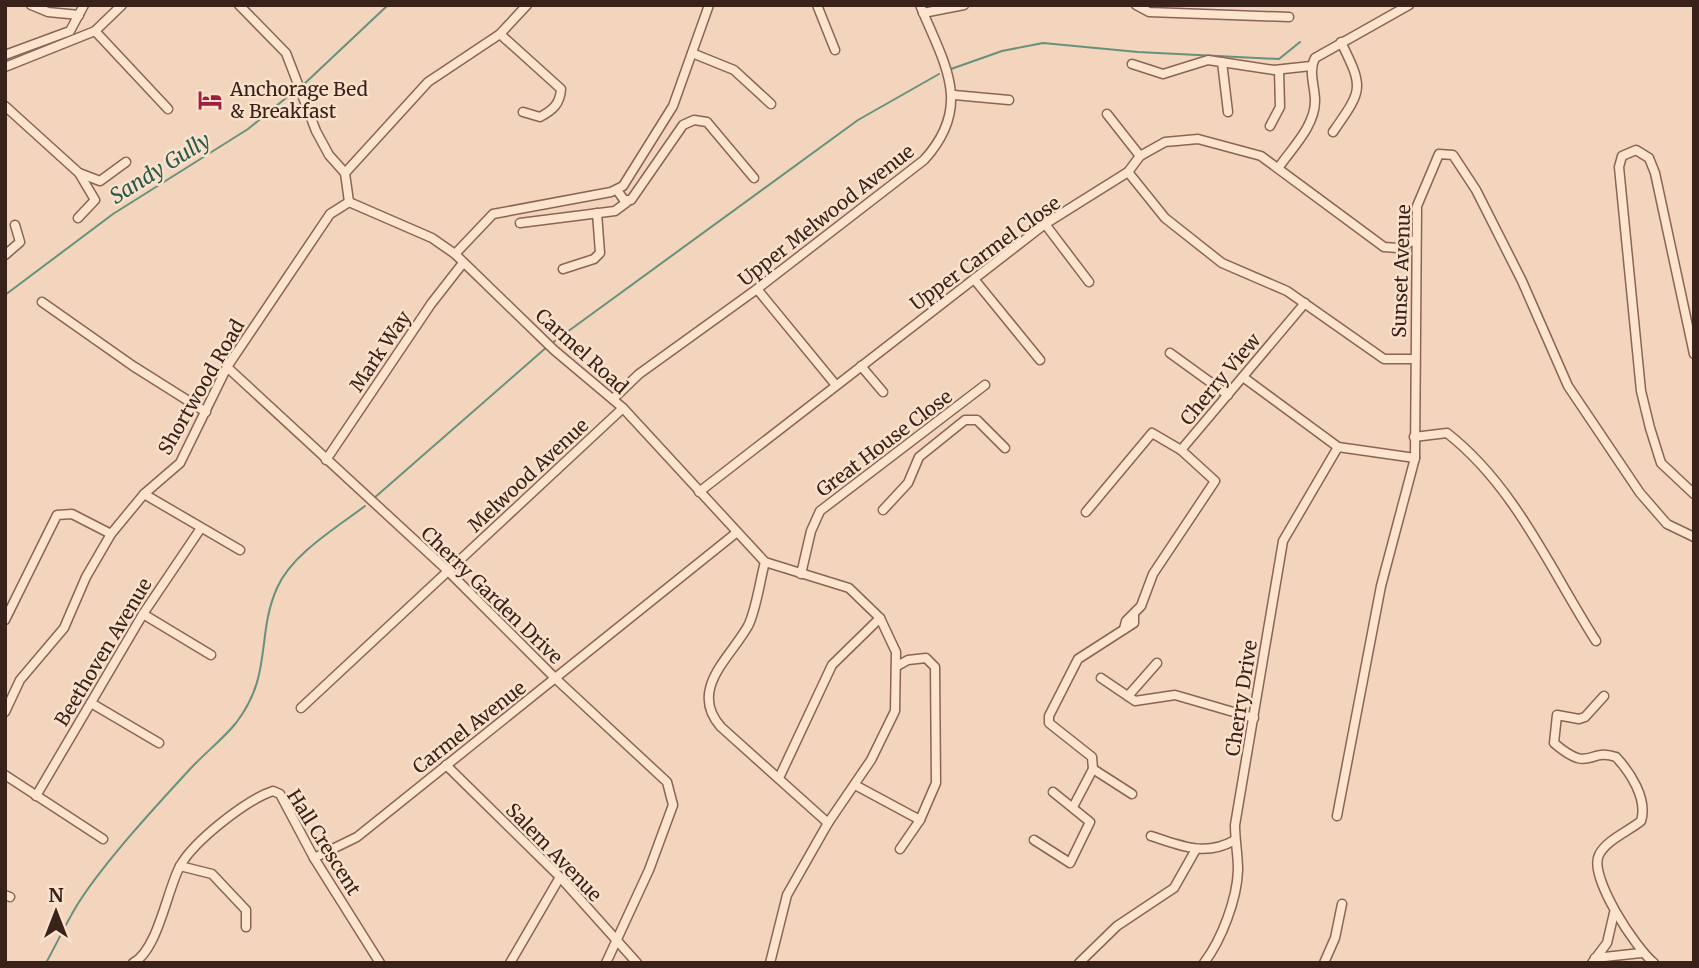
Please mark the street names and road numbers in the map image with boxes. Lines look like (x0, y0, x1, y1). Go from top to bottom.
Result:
street label: Upper Melwood Avenue (733, 139, 919, 291)
street label: Upper Carmel Close (905, 190, 1065, 316)
street label: Sunset Avenue (1387, 204, 1415, 338)
street label: Carmel Road (531, 303, 633, 399)
street label: Mark Way (344, 306, 416, 396)
street label: Shortwood Road (153, 315, 249, 459)
street label: Cherry View (1175, 327, 1266, 430)
street label: Great House Close (811, 384, 957, 502)
street label: Melwood Avenue (463, 413, 593, 537)
street label: Cherry Garden Drive (416, 521, 568, 669)
street label: Beethoven Avenue (49, 573, 157, 730)
street label: Cherry Drive (1220, 638, 1262, 758)
street label: Carmel Avenue (408, 675, 530, 779)
street label: Hall Crescent (282, 785, 366, 900)
street label: Salem Avenue (501, 798, 607, 906)

